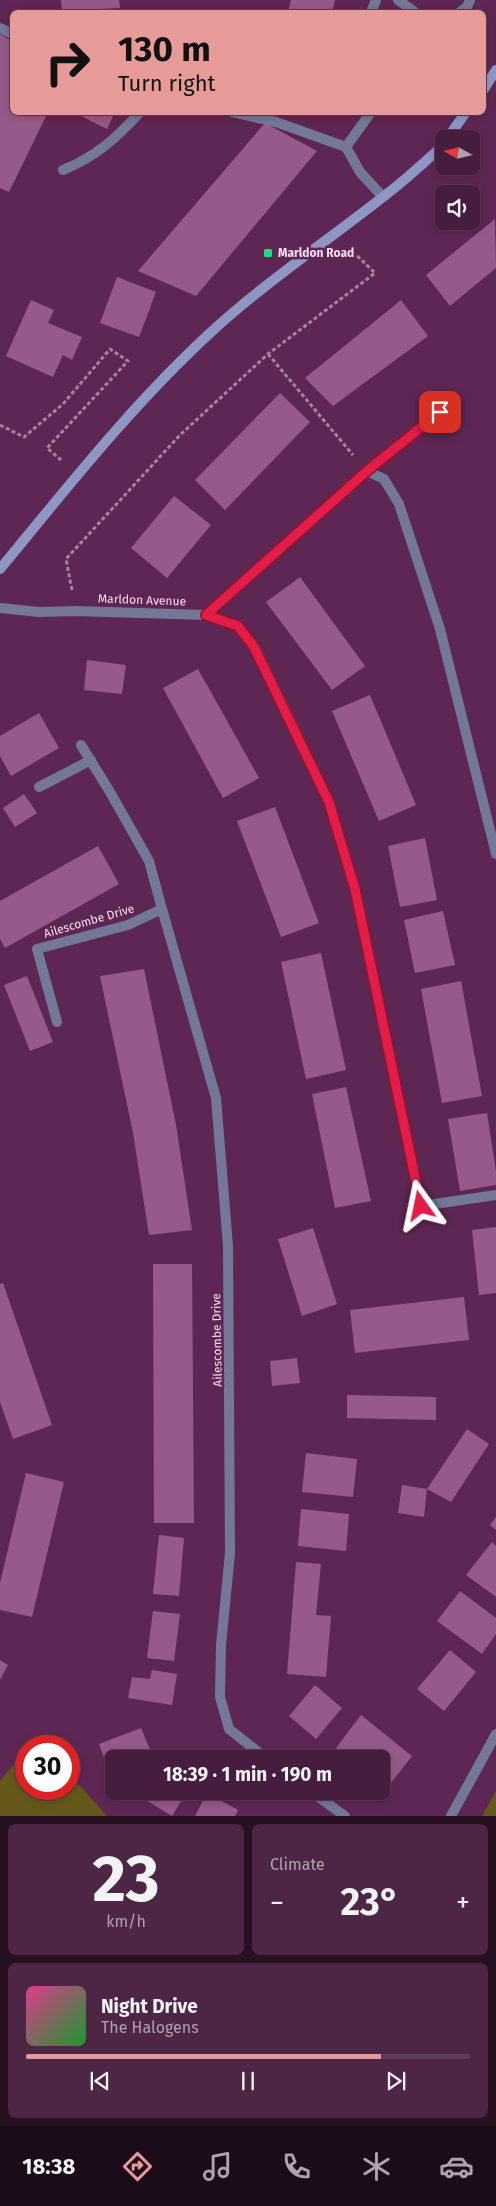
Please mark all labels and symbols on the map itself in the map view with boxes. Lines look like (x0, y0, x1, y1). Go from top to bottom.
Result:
north arrow (435, 130, 480, 175)
place label: Marldon Road (278, 246, 354, 260)
marker: Marldon Road (262, 247, 274, 259)
pin (419, 391, 461, 433)
street label: Marldon Avenue (98, 591, 186, 609)
street label: Ailescombe Drive (42, 901, 136, 941)
position arrow (394, 1179, 446, 1231)
street label: Ailescombe Drive (209, 1293, 225, 1387)
speed limit sign: 30 (15, 1735, 80, 1800)

